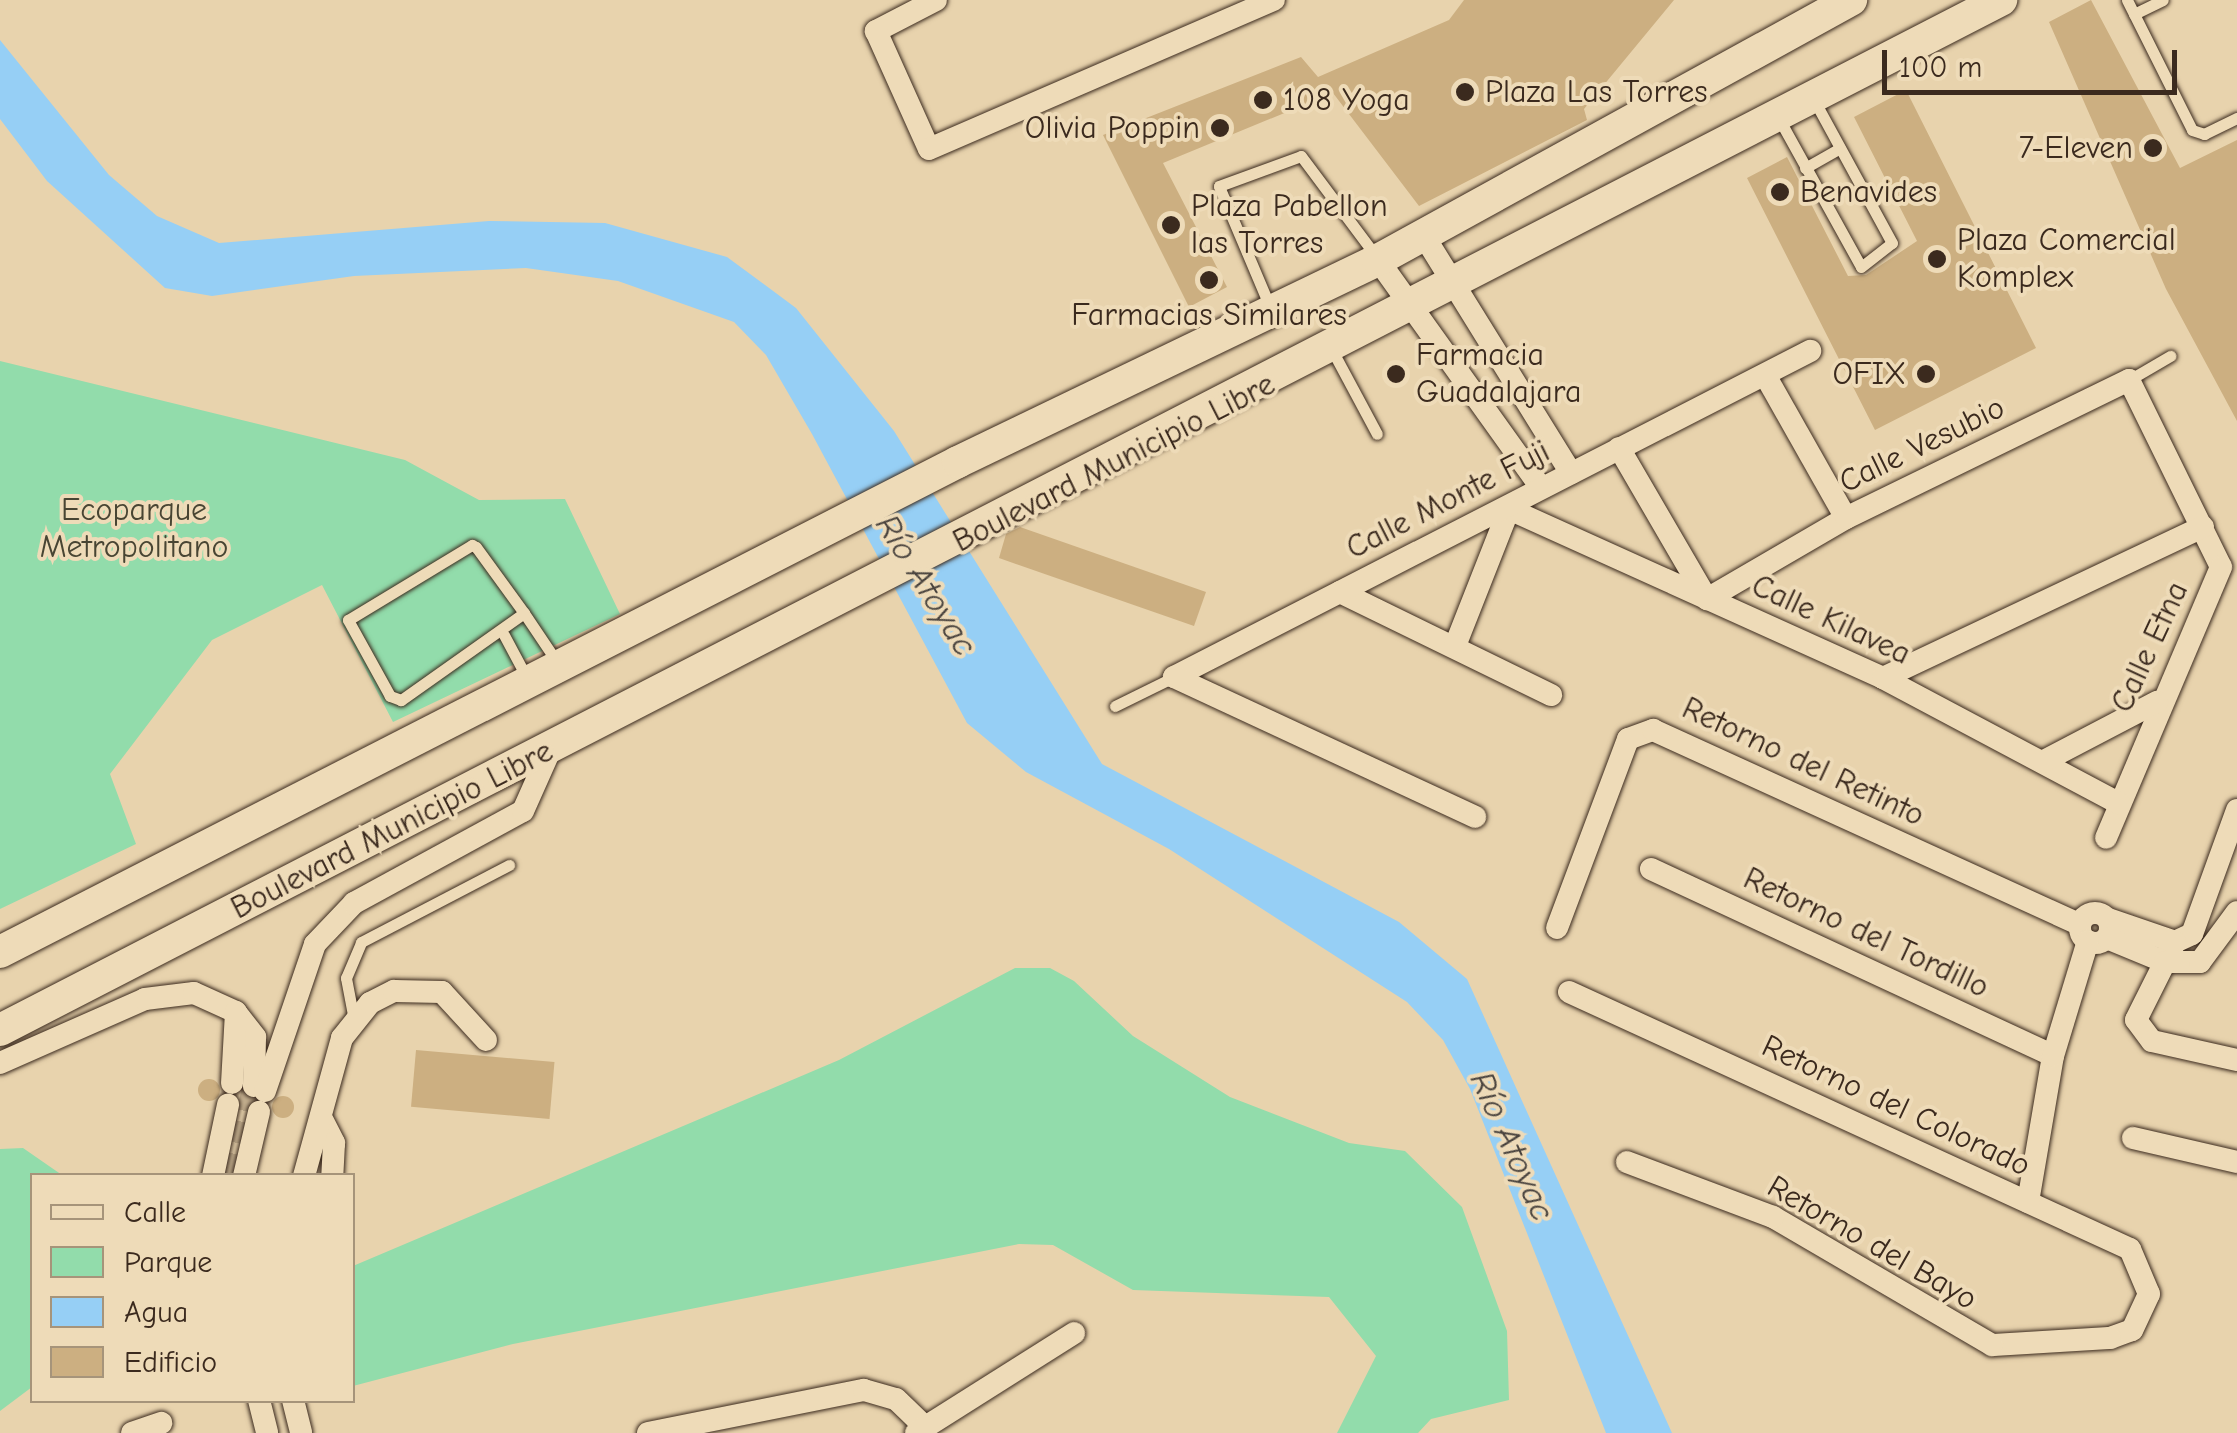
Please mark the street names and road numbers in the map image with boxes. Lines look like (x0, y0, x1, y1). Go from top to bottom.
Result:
street label: Boulevard Municipio Libre (947, 365, 1281, 561)
street label: Calle Vesubio (1833, 388, 2011, 502)
street label: Calle Monte Fuji (1340, 432, 1556, 568)
street label: Calle Kilavea (1745, 566, 1917, 674)
street label: Calle Etna (2103, 576, 2197, 718)
street label: Retorno del Retinto (1676, 689, 1930, 835)
street label: Boulevard Municipio Libre (225, 732, 559, 928)
street label: Retorno del Tordillo (1737, 859, 1995, 1007)
street label: Retorno del Colorado (1756, 1027, 2036, 1185)
street label: Retorno del Bayo (1760, 1167, 1984, 1319)

